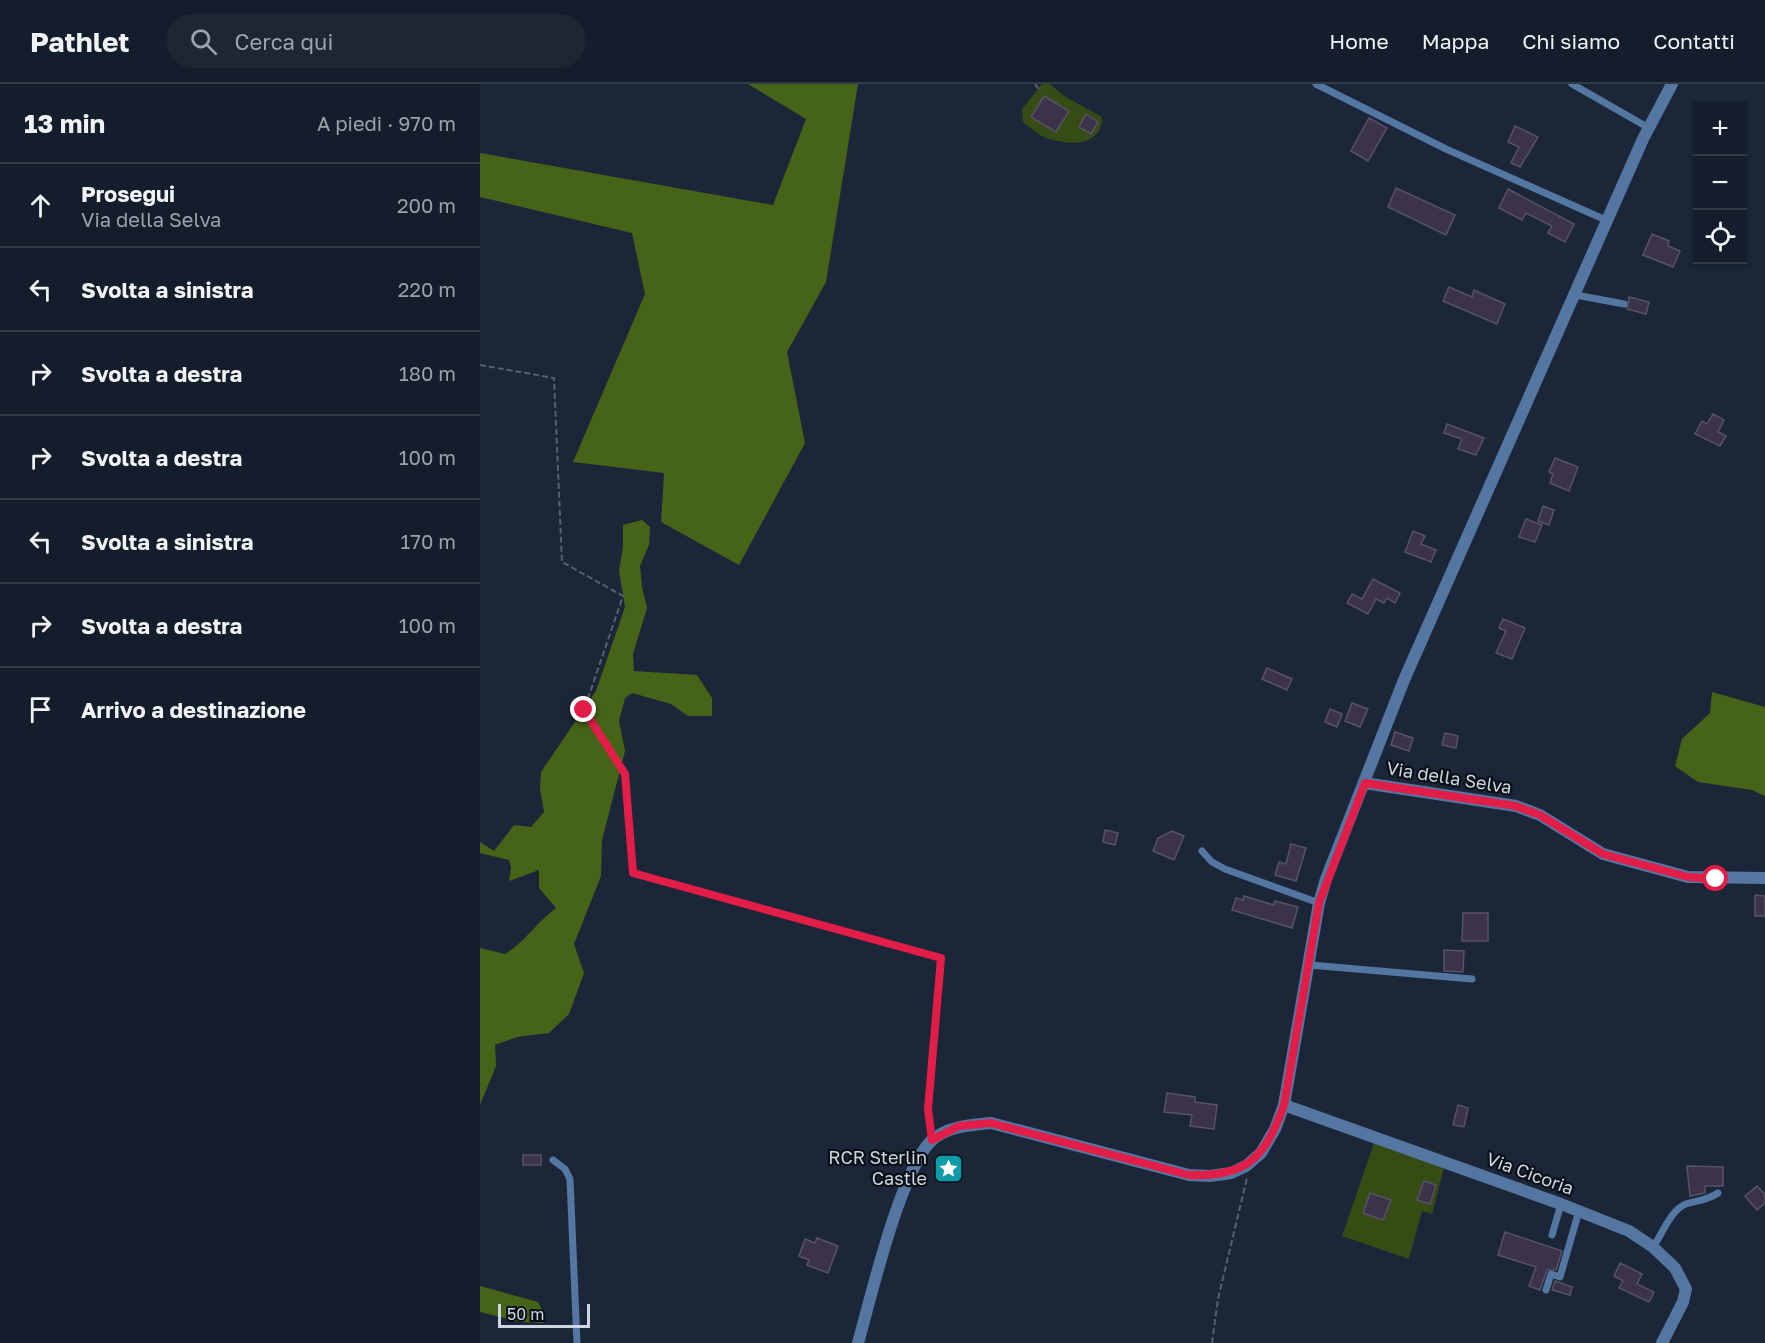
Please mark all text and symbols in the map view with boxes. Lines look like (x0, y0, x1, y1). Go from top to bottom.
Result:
search box (166, 14, 586, 68)
text: Pathlet (30, 25, 130, 58)
icon: search (187, 25, 220, 58)
text: Cerca qui (235, 28, 333, 55)
text: Home (1329, 28, 1389, 54)
text: Mappa (1422, 28, 1489, 54)
text: Chi siamo (1522, 28, 1620, 54)
text: Contatti (1653, 28, 1735, 54)
map controls (1693, 102, 1747, 264)
button: + (1693, 102, 1747, 156)
text: 13 min (24, 108, 105, 139)
text: A piedi · 970 m (317, 111, 456, 135)
button: − (1693, 156, 1747, 210)
text: Prosegui (81, 180, 175, 207)
icon: ahead (24, 189, 57, 222)
text: 200 m (397, 193, 456, 217)
text: Via della Selva (81, 207, 221, 231)
button: locate (1693, 210, 1747, 264)
icon: left (24, 273, 57, 306)
text: Svolta a sinistra (81, 276, 253, 303)
text: 220 m (398, 277, 456, 301)
icon: right (24, 357, 57, 390)
text: Svolta a destra (81, 360, 242, 387)
text: 180 m (399, 361, 456, 385)
icon: right (24, 441, 57, 474)
text: Svolta a destra (81, 444, 242, 471)
text: 100 m (399, 445, 456, 469)
icon: left (24, 525, 57, 558)
text: Svolta a sinistra (81, 528, 253, 555)
text: 170 m (401, 529, 456, 553)
icon: right (24, 609, 57, 642)
text: Svolta a destra (81, 612, 242, 639)
text: 100 m (399, 613, 456, 637)
icon: arrive (24, 693, 57, 726)
text: Arrivo a destinazione (81, 696, 306, 723)
route end (570, 696, 596, 722)
street label: Via della Selva (1385, 756, 1513, 798)
route start (1702, 865, 1728, 891)
place label: RCR Sterlin Castle (828, 1146, 927, 1189)
street label: Via Cicoria (1484, 1147, 1577, 1199)
place icon: RCR Sterlin Castle (932, 1152, 964, 1184)
scale bar (498, 1301, 590, 1328)
text: 50 m (507, 1304, 544, 1324)

